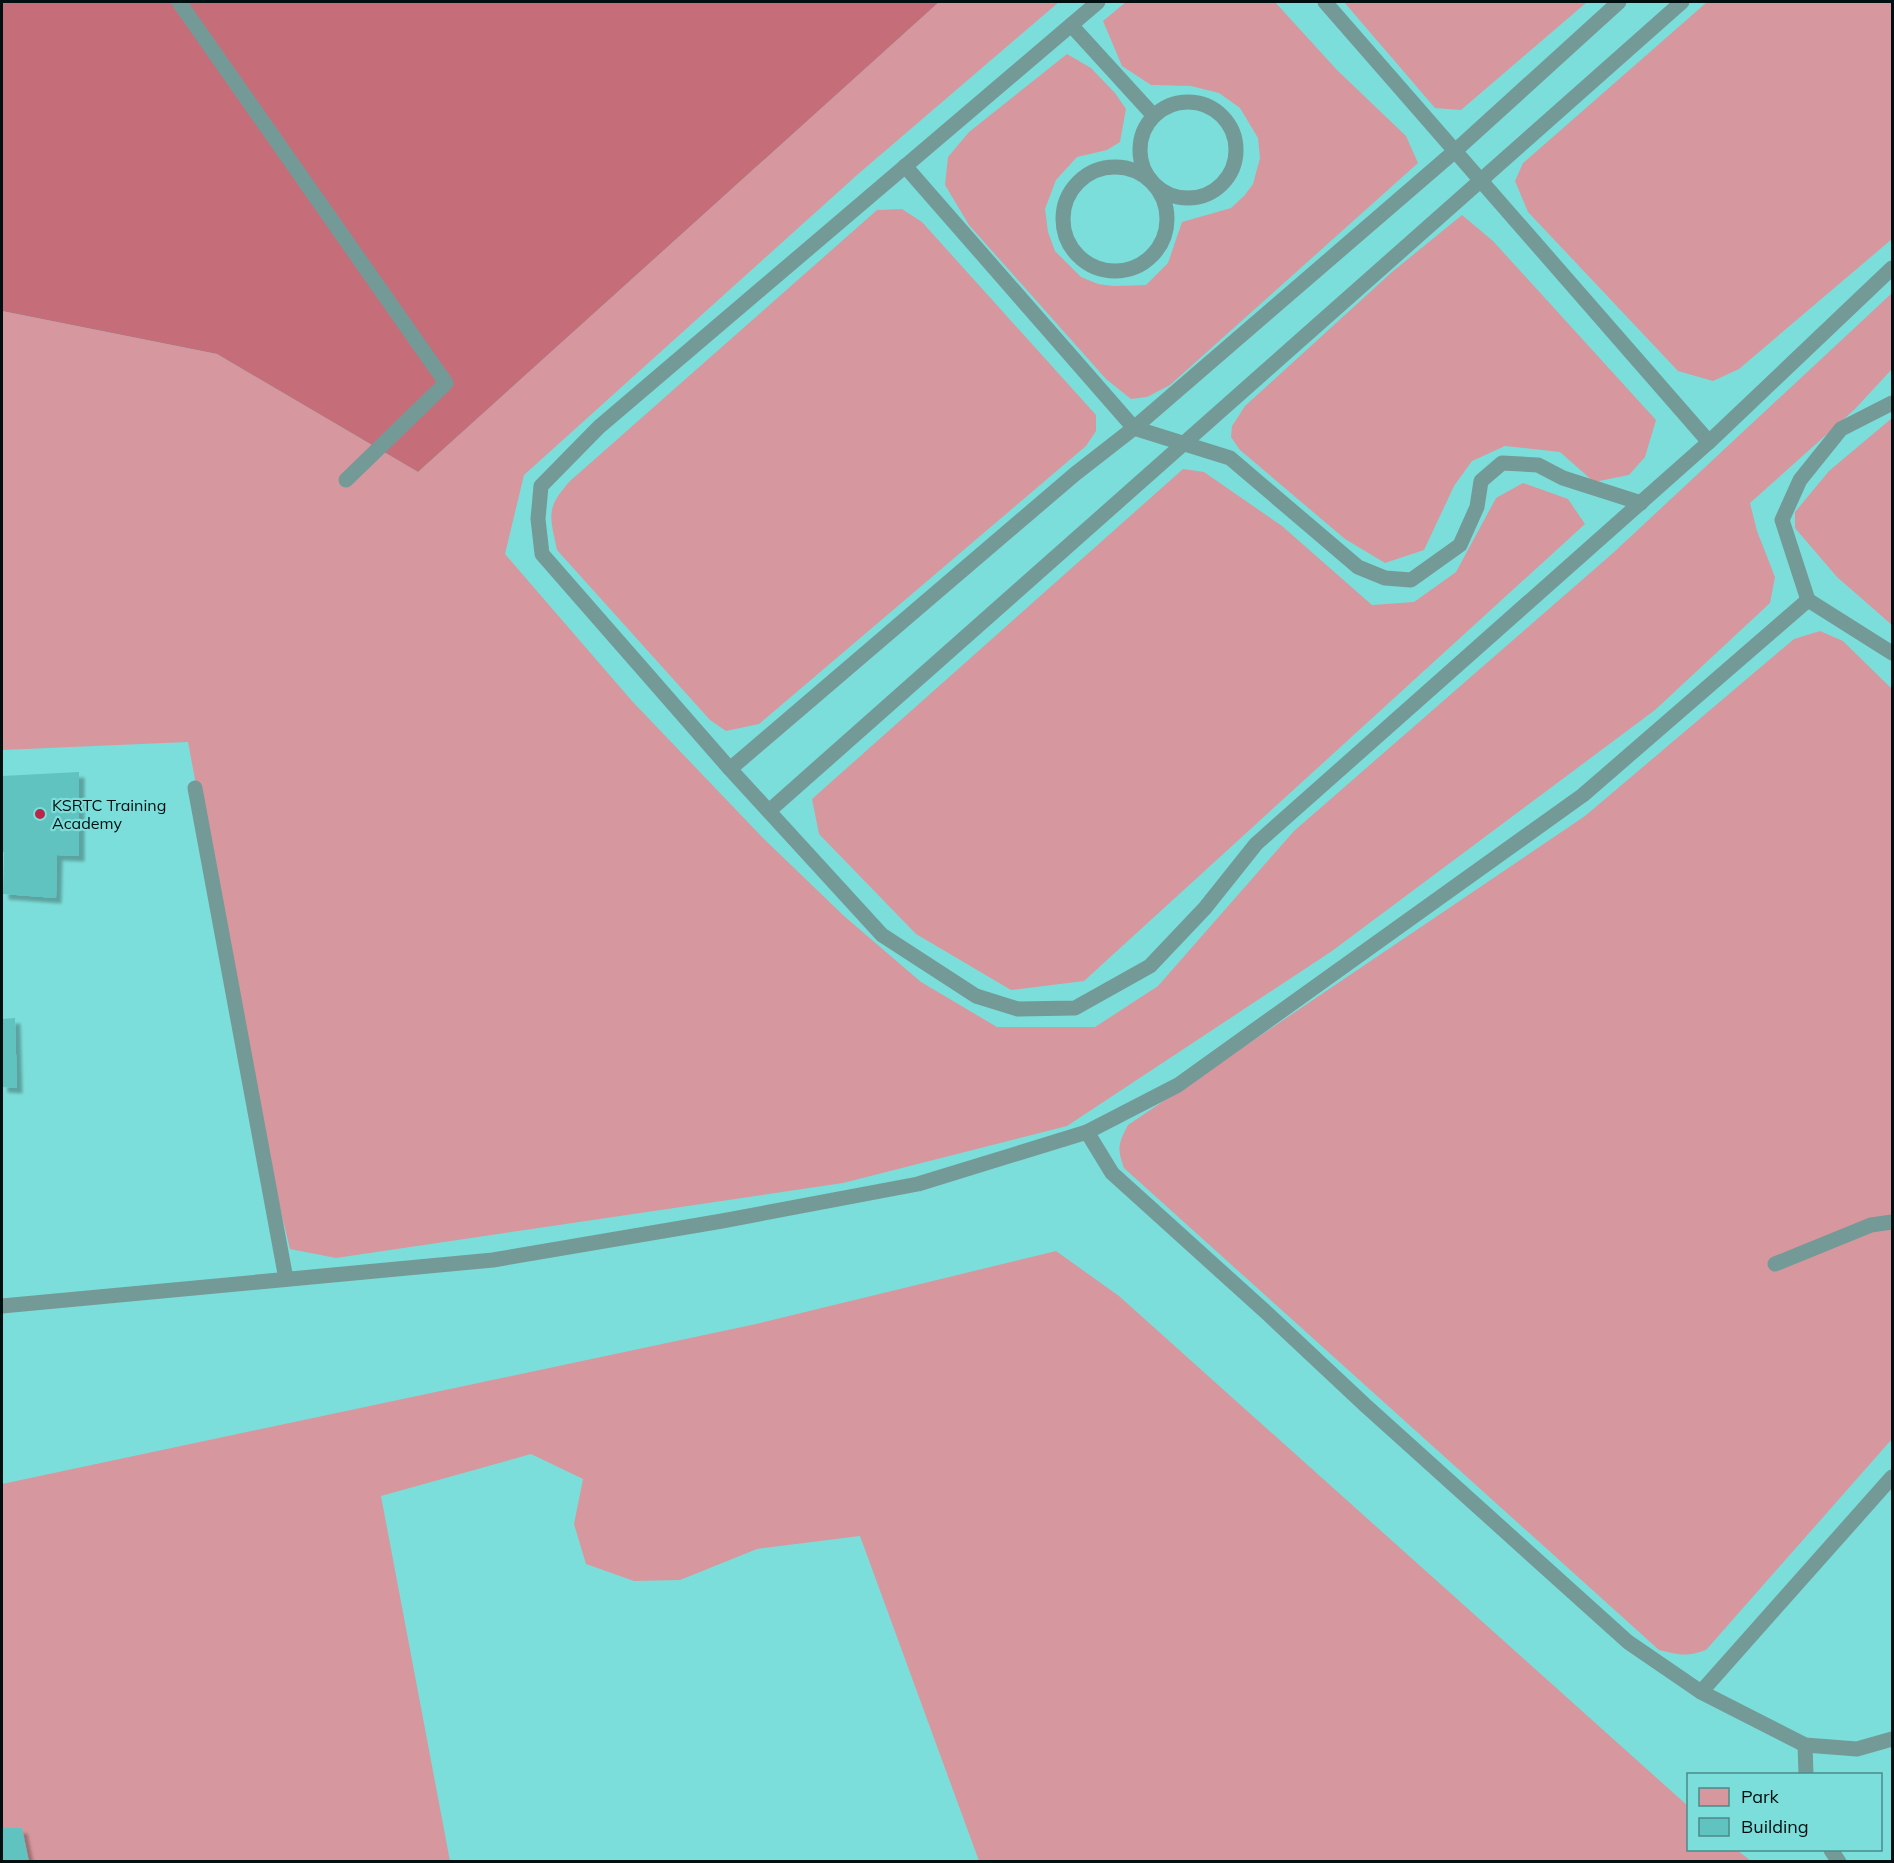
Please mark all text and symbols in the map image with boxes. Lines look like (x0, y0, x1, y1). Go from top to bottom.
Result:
place label: KSRTC Training Academy (52, 795, 166, 833)
marker: KSRTC Training Academy (33, 807, 47, 821)
legend (1687, 1773, 1882, 1851)
text: Park (1741, 1785, 1780, 1808)
text: Building (1741, 1815, 1809, 1838)

